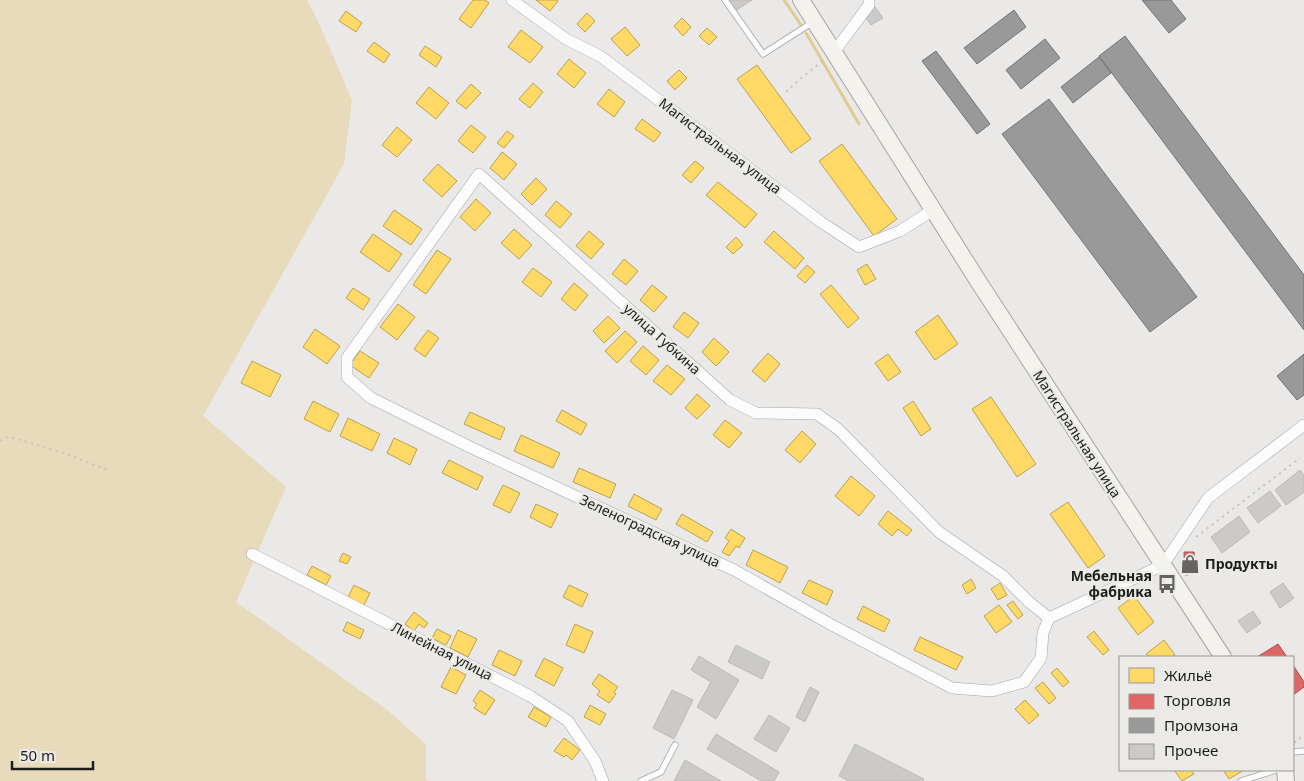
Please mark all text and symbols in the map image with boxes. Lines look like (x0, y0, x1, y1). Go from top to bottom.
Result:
street label: Магистральная улица (655, 93, 785, 198)
street label: улица Губкина (619, 299, 705, 379)
street label: Магистральная улица (1029, 366, 1126, 501)
street label: Зеленоградская улица (577, 490, 723, 571)
shop icon: Продукты (1179, 553, 1201, 575)
place label: Продукты (1205, 554, 1278, 573)
place label: Мебельная фабрика (1071, 566, 1152, 601)
bus stop icon: Мебельная фабрика (1156, 573, 1178, 595)
street label: Линейная улица (388, 617, 496, 684)
legend (1119, 656, 1294, 771)
text: Жильё (1164, 665, 1212, 685)
text: Торговля (1164, 690, 1231, 710)
text: Промзона (1164, 715, 1238, 735)
scale bar (12, 738, 94, 770)
text: Прочее (1164, 740, 1218, 760)
text: 50 m (20, 745, 55, 765)

